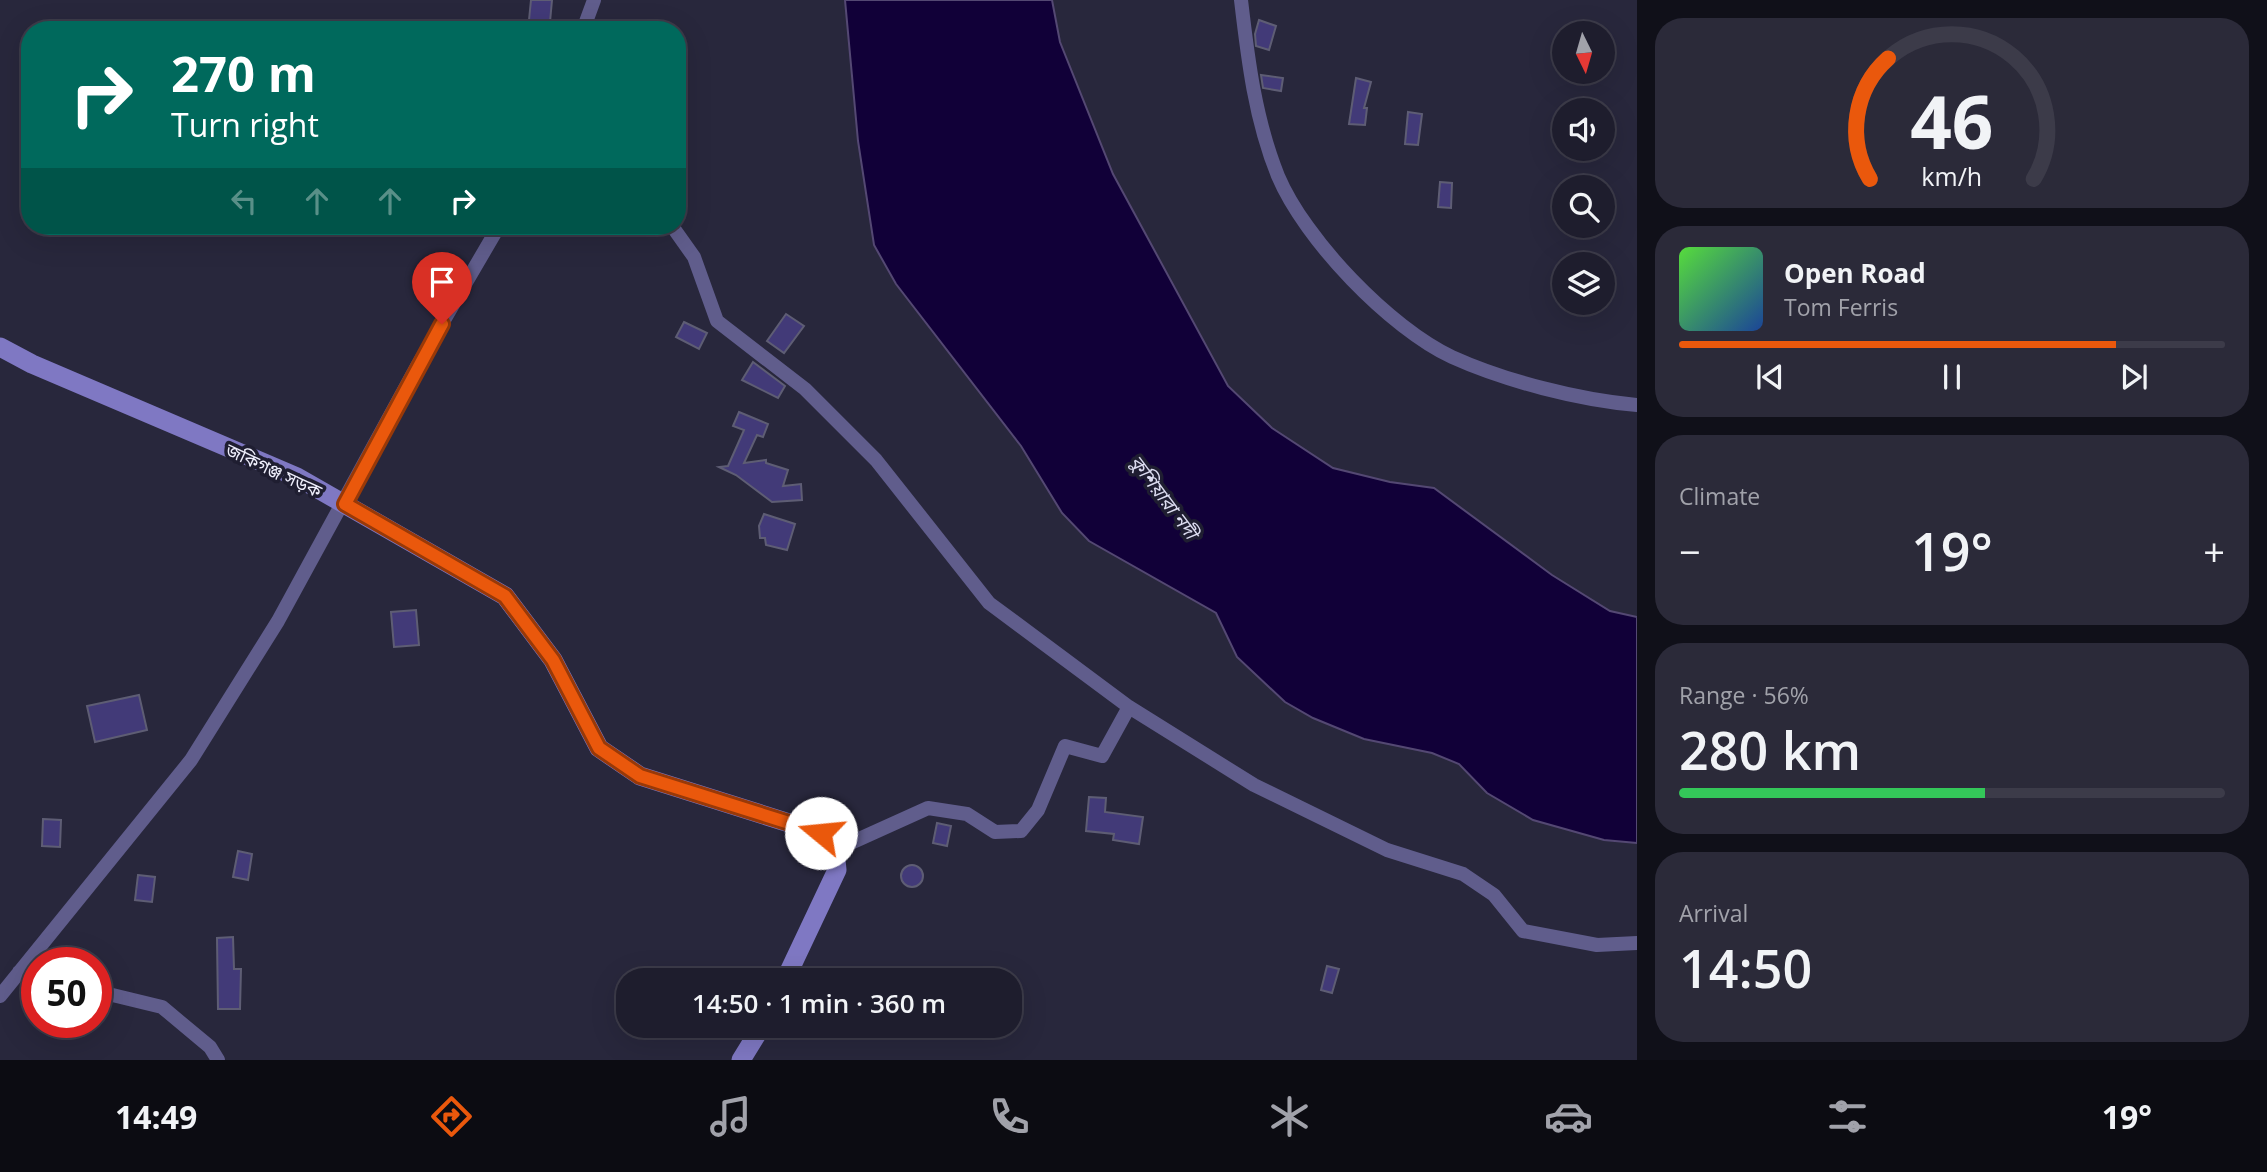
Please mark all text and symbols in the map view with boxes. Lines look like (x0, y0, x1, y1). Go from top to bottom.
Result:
north arrow (1552, 21, 1615, 84)
map controls (1552, 21, 1615, 315)
text: 270 m (171, 40, 316, 106)
icon: right (56, 49, 147, 140)
text: 46 (1910, 72, 1994, 171)
button: sound (1552, 98, 1615, 161)
text: Turn right (171, 103, 319, 146)
text: km/h (1922, 159, 1982, 193)
button: search (1552, 175, 1615, 238)
icon: left (225, 182, 263, 220)
icon: ahead (298, 182, 336, 220)
icon: ahead (371, 182, 409, 220)
icon: right (444, 182, 482, 220)
pin (412, 252, 472, 324)
button: layers (1552, 252, 1615, 315)
text: Open Road (1784, 255, 1926, 291)
icon: arrive (423, 263, 461, 301)
text: Tom Ferris (1784, 291, 1898, 323)
icon: previous (1751, 358, 1789, 396)
icon: pause (1933, 358, 1971, 396)
icon: next (2115, 358, 2153, 396)
street label: জকিগঞ্জ সড়ক (221, 437, 326, 503)
water label: কুশিয়ারা নদী (1124, 450, 1206, 547)
text: Climate (1679, 480, 1760, 512)
text: 19° (1911, 515, 1993, 586)
text: − (1679, 525, 1701, 577)
text: + (2203, 525, 2225, 577)
text: Range · 56% (1679, 679, 1809, 711)
text: 280 km (1679, 714, 1861, 785)
position arrow (784, 796, 858, 870)
text: Arrival (1679, 897, 1748, 929)
text: 14:50 (1679, 932, 1812, 1003)
speed limit sign: 50 (21, 947, 112, 1038)
text: 14:50 · 1 min · 360 m (692, 985, 946, 1021)
icon: directions (427, 1092, 476, 1141)
icon: music (706, 1092, 755, 1141)
icon: phone (985, 1092, 1034, 1141)
icon: climate (1265, 1092, 1314, 1141)
icon: car (1544, 1092, 1593, 1141)
icon: filters (1823, 1092, 1872, 1141)
text: 14:49 (115, 1095, 197, 1138)
text: 19° (2102, 1095, 2152, 1138)

